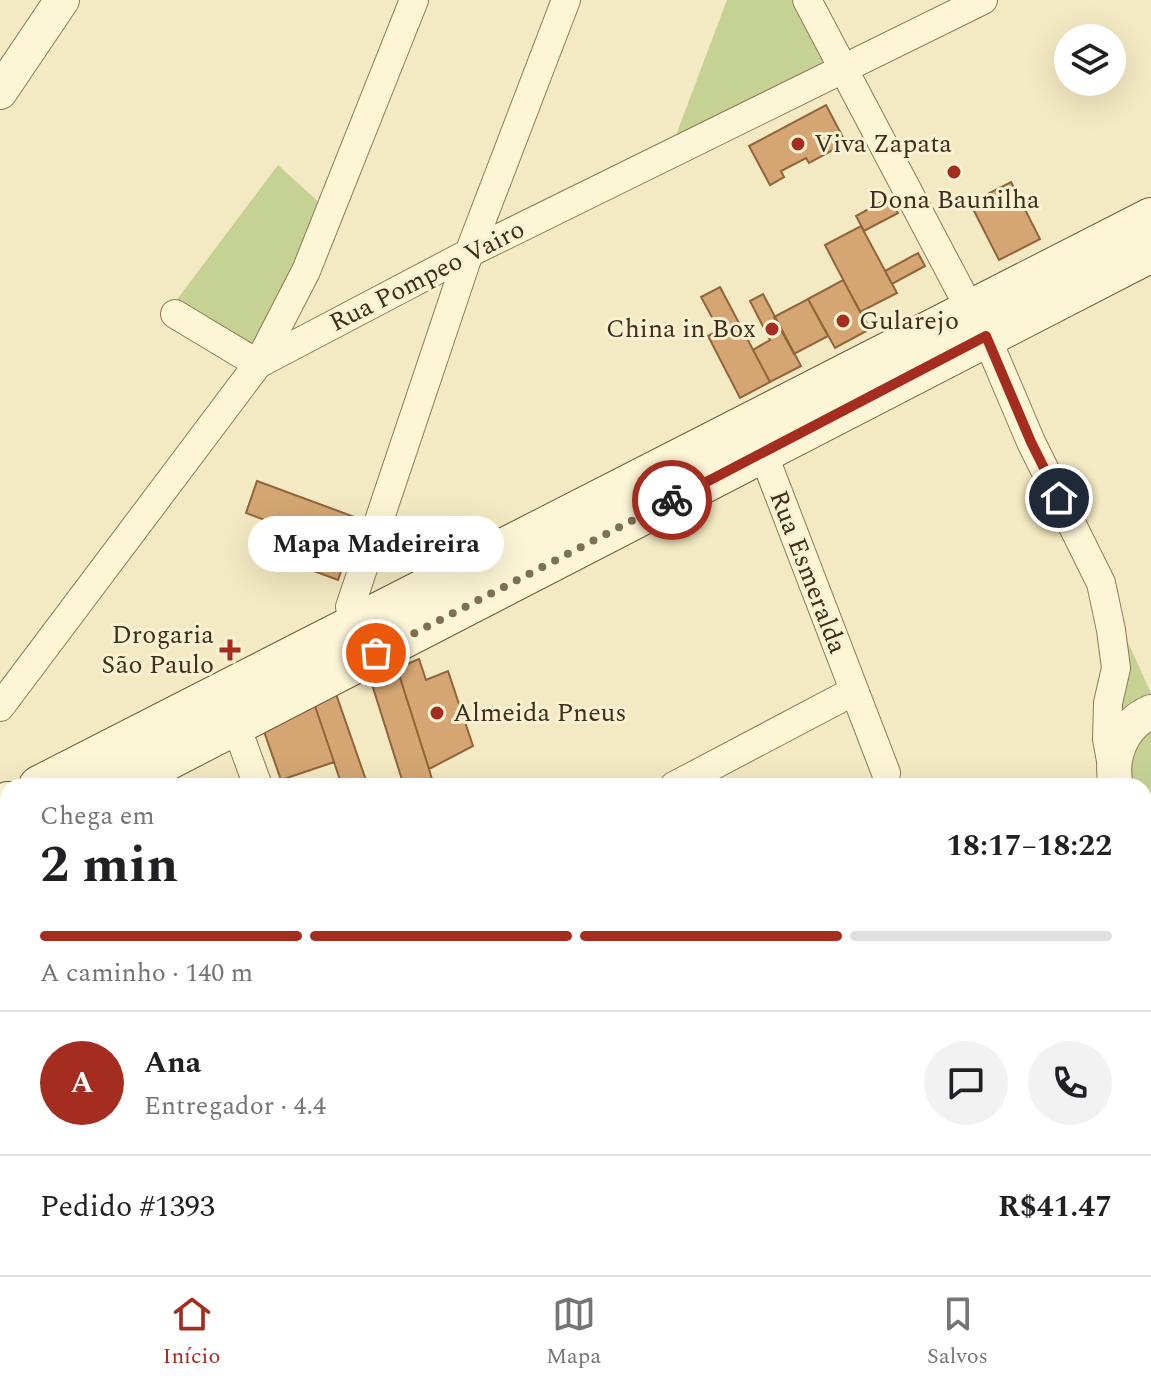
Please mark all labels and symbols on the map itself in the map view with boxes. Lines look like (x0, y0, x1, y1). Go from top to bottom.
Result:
place label: Viva Zapata (814, 124, 952, 164)
marker: Viva Zapata (789, 135, 807, 153)
marker: Dona Baunilha (945, 163, 963, 181)
place label: Dona Baunilha (868, 180, 1040, 220)
street label: Rua Pompeo Vairo (322, 209, 532, 343)
place label: Gularejo (859, 301, 959, 341)
place label: China in Box (606, 309, 756, 349)
marker: Gularejo (834, 312, 852, 330)
marker: China in Box (763, 320, 781, 338)
courier (632, 460, 712, 540)
pin (1025, 464, 1093, 532)
street label: Rua Esmeralda (758, 484, 858, 660)
callout: Mapa Madeireira (248, 517, 504, 573)
place label: Drogaria São Paulo (101, 615, 214, 685)
pin (342, 619, 410, 687)
marker: Drogaria São Paulo (221, 641, 239, 659)
place label: Almeida Pneus (453, 693, 627, 733)
marker: Almeida Pneus (428, 704, 446, 722)

